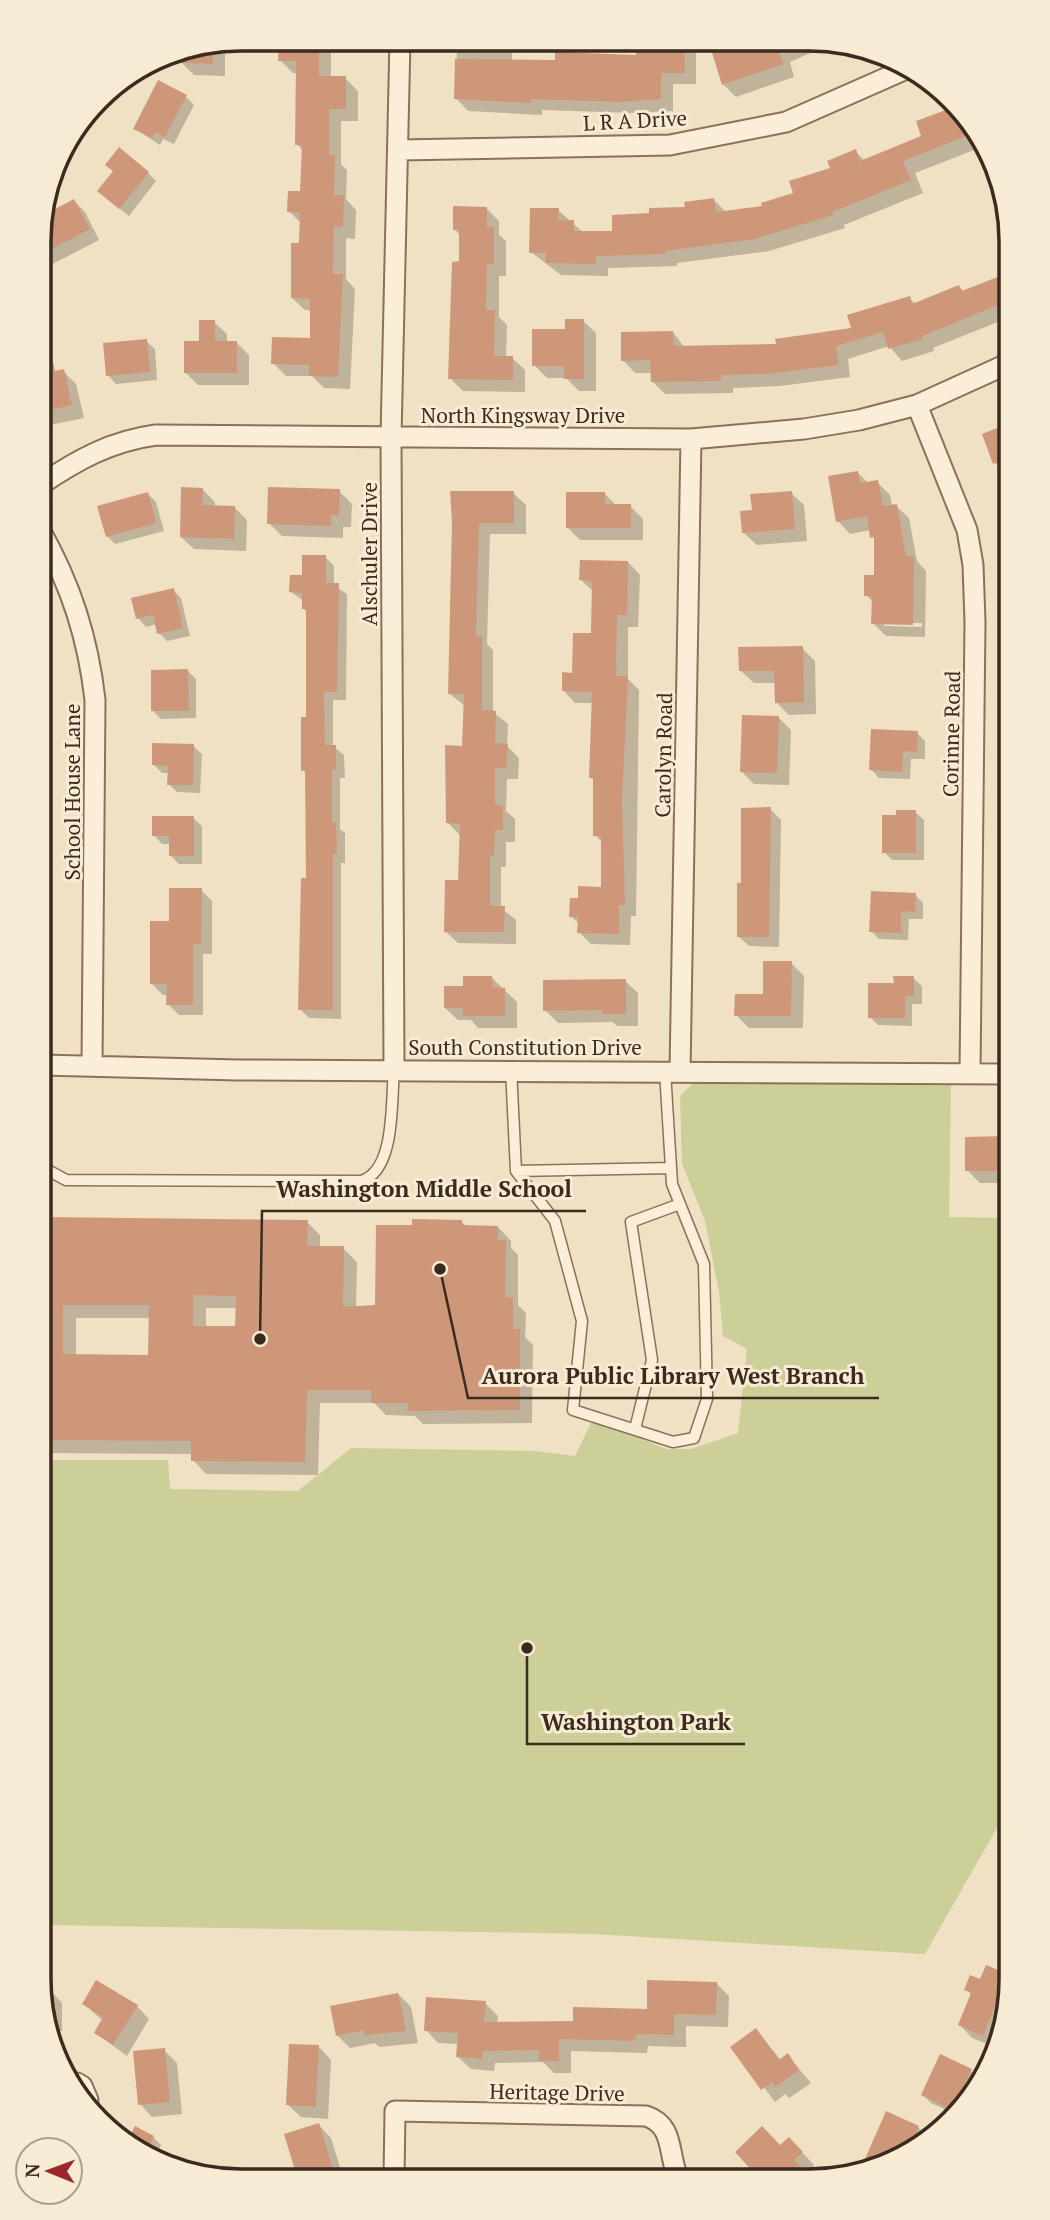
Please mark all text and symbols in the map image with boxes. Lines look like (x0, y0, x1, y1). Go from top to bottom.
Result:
street label: L R A Drive (582, 103, 688, 137)
street label: North Kingsway Drive (421, 401, 625, 429)
street label: Alschuler Drive (355, 482, 383, 626)
street label: Corinne Road (936, 670, 966, 797)
street label: Carolyn Road (648, 692, 678, 818)
street label: School House Lane (58, 704, 86, 880)
street label: South Constitution Drive (408, 1033, 642, 1061)
callout: Washington Middle School (262, 1167, 586, 1211)
text: Washington Middle School (276, 1173, 572, 1204)
callout: Aurora Public Library West Branch (468, 1354, 879, 1398)
text: Aurora Public Library West Branch (482, 1360, 865, 1391)
callout: Washington Park (527, 1700, 745, 1744)
text: Washington Park (541, 1706, 732, 1737)
street label: Heritage Drive (489, 2077, 625, 2107)
north arrow (14, 2136, 84, 2206)
text: N (19, 2163, 44, 2178)

